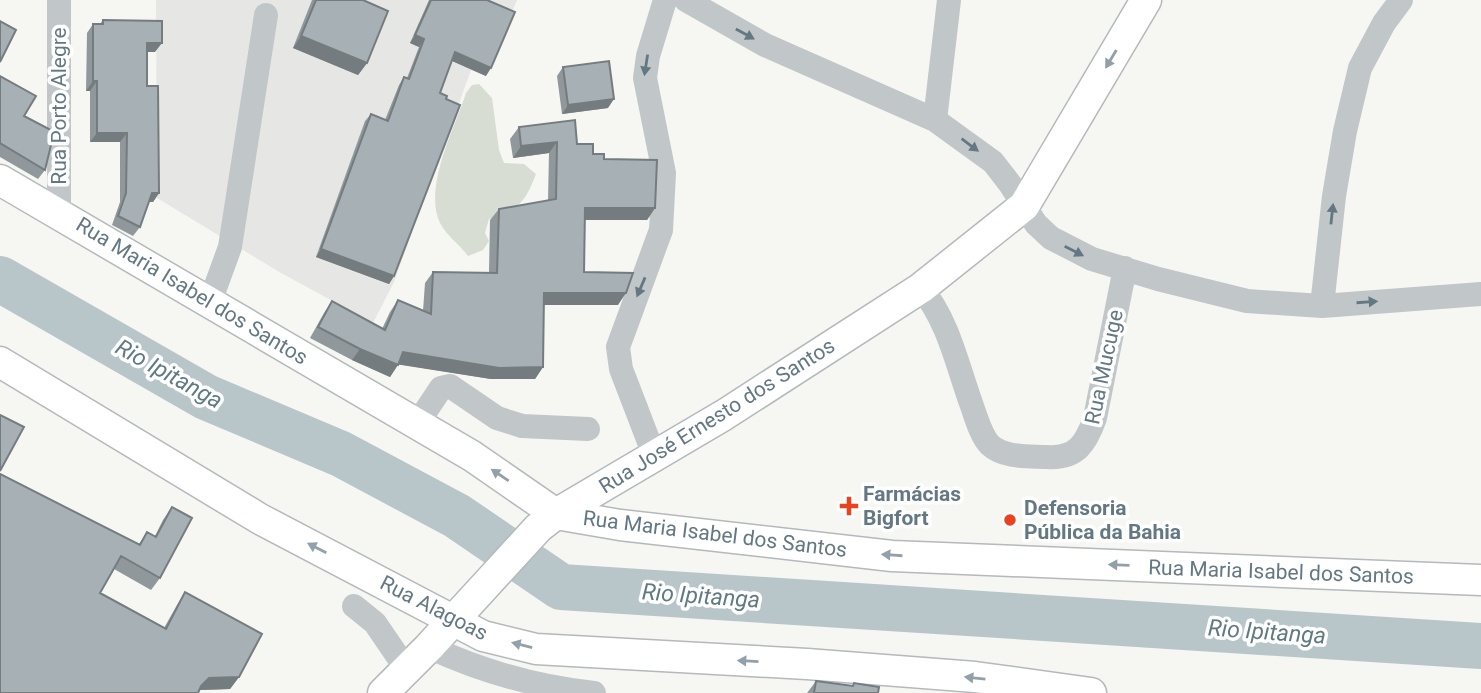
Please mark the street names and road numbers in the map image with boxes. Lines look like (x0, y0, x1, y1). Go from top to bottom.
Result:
street label: Rua Porto Alegre (47, 27, 71, 185)
street label: Rua Maria Isabel dos Santos (72, 212, 312, 370)
street label: Rua Mucuge (1080, 307, 1128, 427)
street label: Rua José Ernesto dos Santos (595, 333, 839, 499)
street label: Rua Maria Isabel dos Santos (582, 506, 848, 562)
street label: Rua Maria Isabel dos Santos (1148, 555, 1414, 589)
street label: Rua Alagoas (376, 571, 492, 645)

